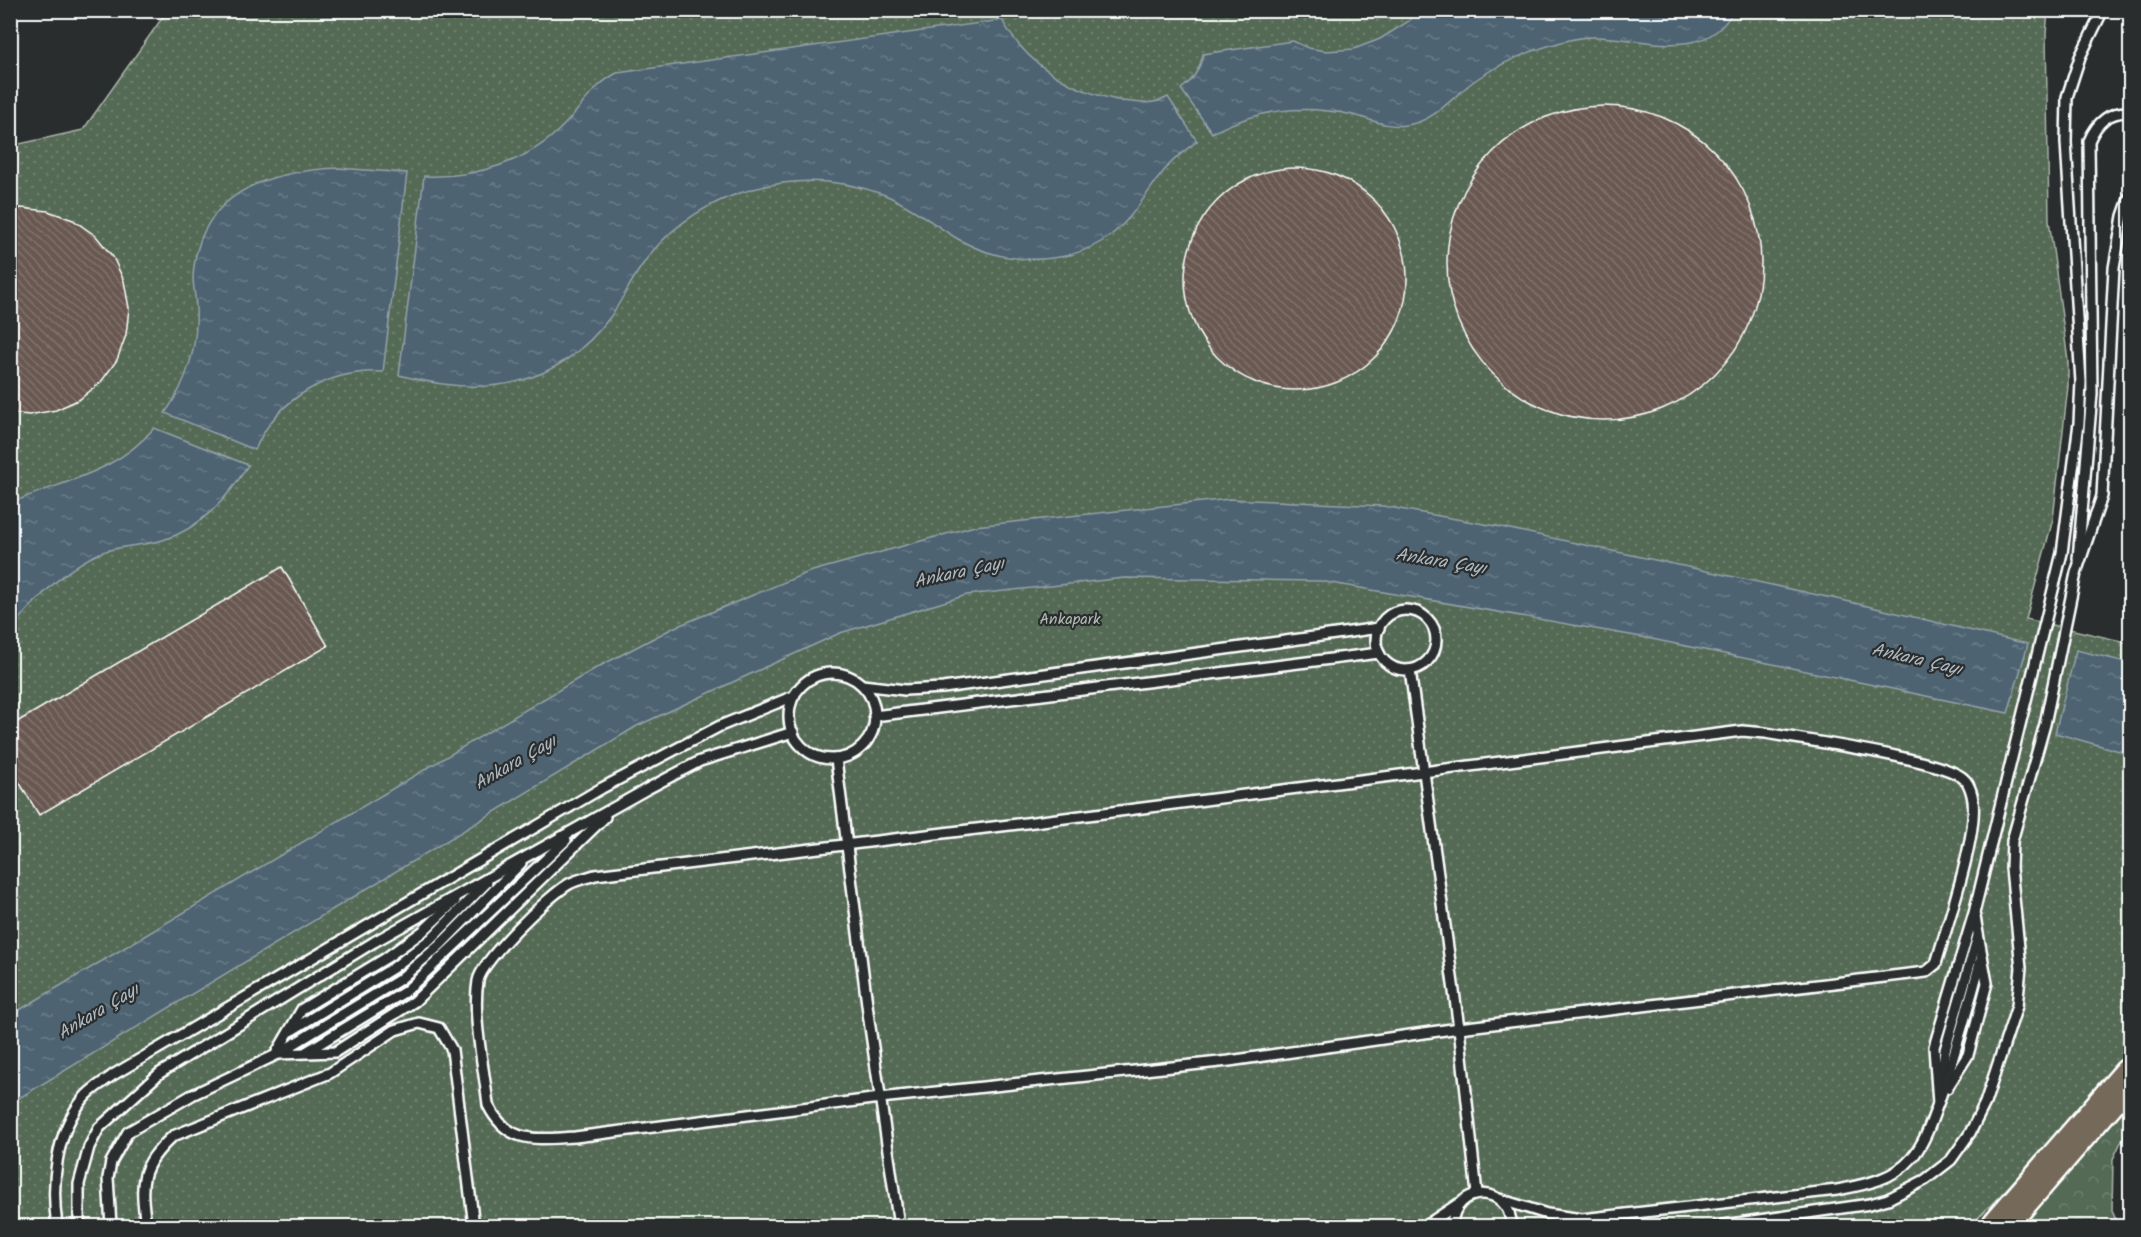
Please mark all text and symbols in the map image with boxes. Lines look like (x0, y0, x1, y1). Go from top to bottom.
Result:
water label: Ankara Çayı (1393, 541, 1489, 584)
water label: Ankara Çayı (912, 550, 1008, 597)
park label: Ankapark (1039, 607, 1101, 632)
water label: Ankara Çayı (1869, 636, 1966, 685)
water label: Ankara Çayı (469, 727, 564, 799)
water label: Ankara Çayı (52, 976, 147, 1048)

